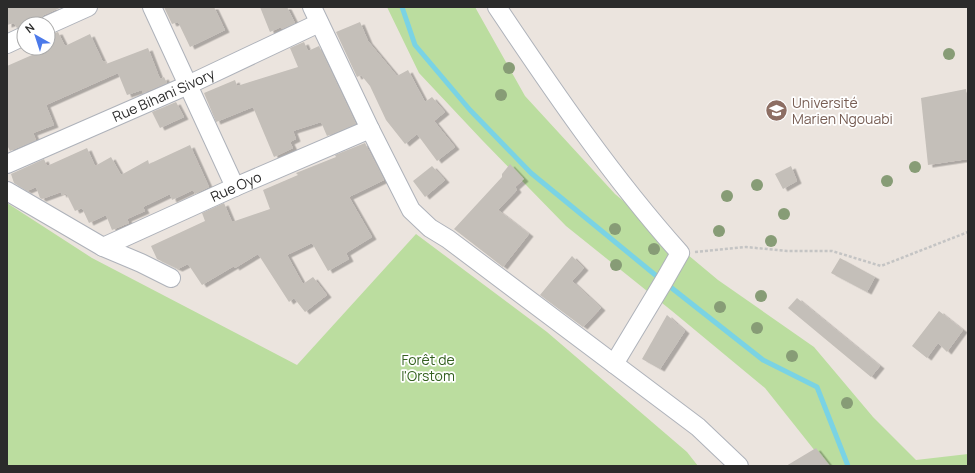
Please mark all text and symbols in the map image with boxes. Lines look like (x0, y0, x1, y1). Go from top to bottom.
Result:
north arrow (16, 16, 56, 56)
text: N (22, 19, 37, 36)
street label: Rue Bihani Sivory (109, 64, 218, 126)
place label: Université Marien Ngouabi (792, 93, 893, 128)
school or university icon: Université Marien Ngouabi (763, 98, 789, 124)
street label: Rue Oyo (207, 167, 264, 206)
park label: Forêt de l'Orstom (401, 350, 455, 385)

